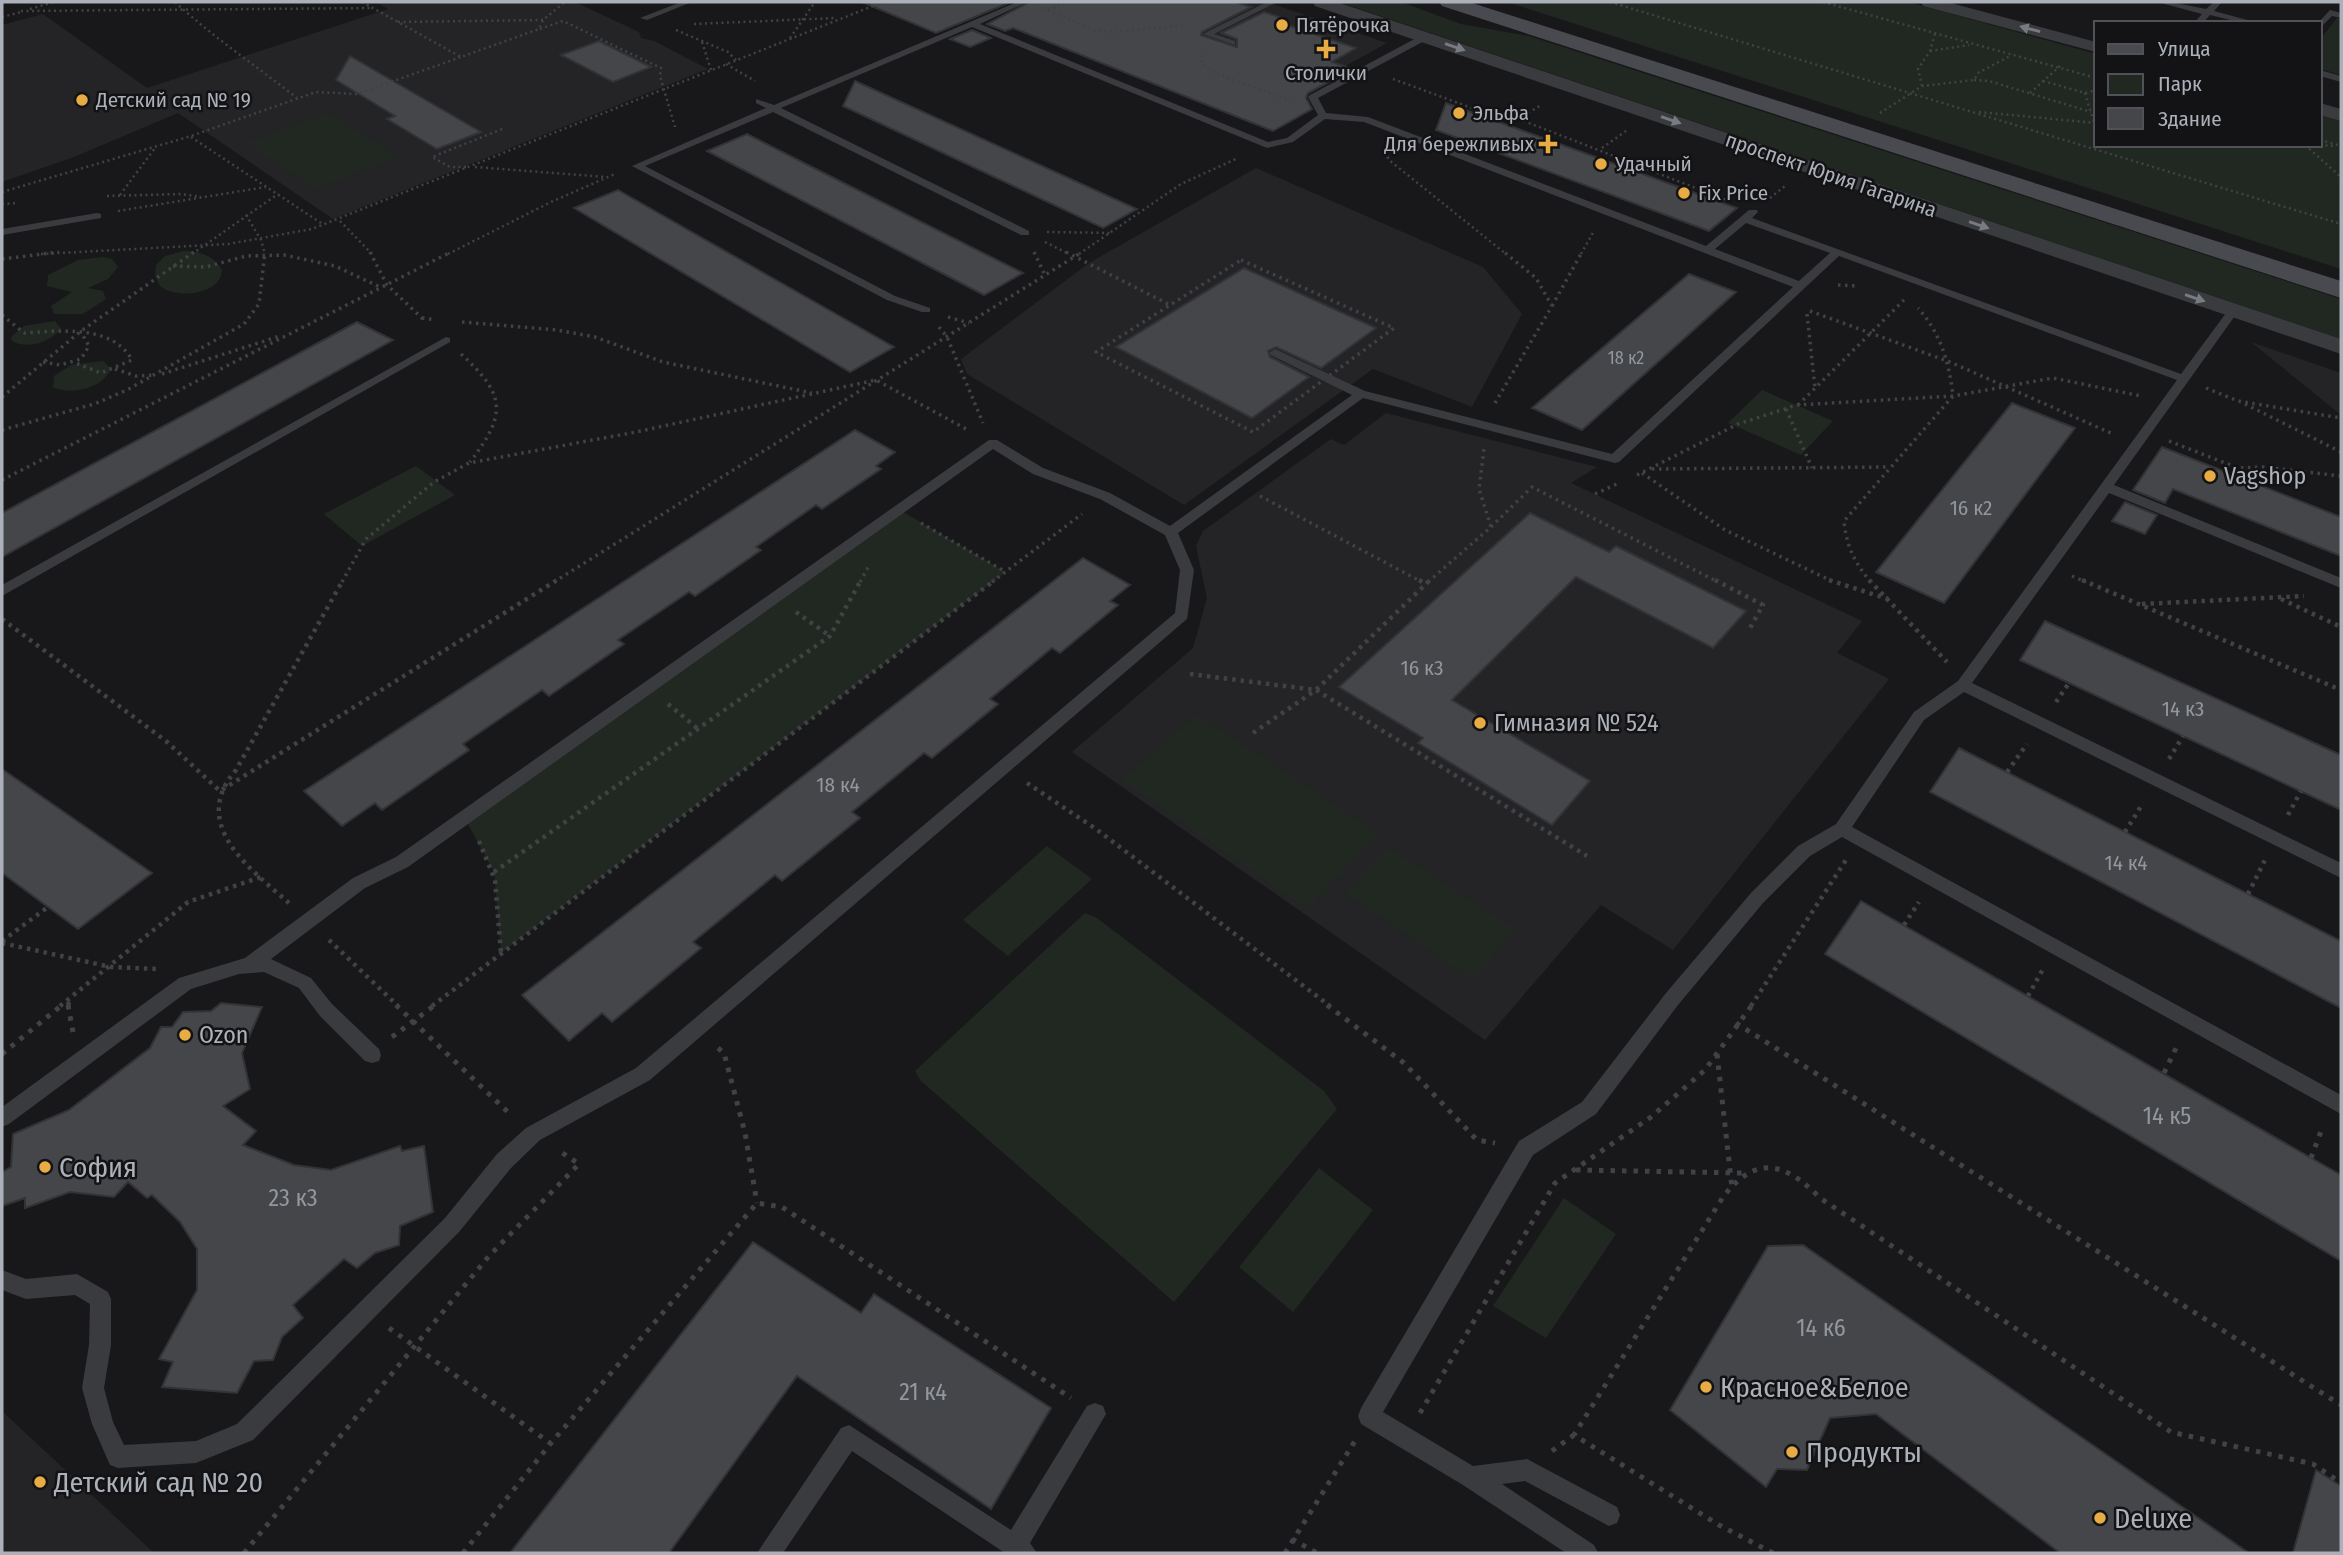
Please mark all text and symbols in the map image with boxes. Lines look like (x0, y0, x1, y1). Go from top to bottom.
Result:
place label: Пятёрочка (1296, 12, 1390, 38)
marker: Пятёрочка (1274, 17, 1290, 33)
legend (2094, 21, 2322, 147)
one-way arrow (2020, 24, 2041, 34)
text: Улица (2157, 36, 2211, 62)
marker: Столички (1318, 41, 1334, 57)
one-way arrow (1445, 42, 1466, 53)
place label: Столички (1285, 60, 1367, 86)
text: Парк (2158, 71, 2202, 97)
place label: Детский сад № 19 (95, 87, 251, 113)
marker: Детский сад № 19 (74, 92, 90, 108)
place label: Эльфа (1473, 100, 1529, 126)
marker: Эльфа (1451, 105, 1467, 121)
text: Здание (2158, 106, 2222, 132)
one-way arrow (1660, 115, 1681, 126)
street label: проспект Юрия Гагарина (1722, 127, 1940, 223)
place label: Для бережливых (1383, 131, 1535, 157)
marker: Для бережливых (1540, 136, 1556, 152)
place label: Удачный (1614, 151, 1692, 177)
marker: Удачный (1593, 156, 1609, 172)
place label: Fix Price (1698, 180, 1768, 206)
marker: Fix Price (1676, 185, 1692, 201)
one-way arrow (1969, 220, 1990, 231)
one-way arrow (2184, 293, 2205, 304)
house number: 18 к2 (1608, 347, 1644, 369)
place label: Vagshop (2224, 462, 2306, 490)
marker: Vagshop (2202, 468, 2218, 484)
house number: 16 к2 (1950, 495, 1992, 521)
house number: 16 к3 (1401, 655, 1443, 681)
house number: 14 к3 (2162, 696, 2204, 722)
place label: Гимназия № 524 (1494, 709, 1659, 737)
marker: Гимназия № 524 (1472, 715, 1488, 731)
house number: 18 к4 (816, 772, 860, 798)
house number: 14 к4 (2105, 850, 2148, 876)
place label: Ozon (199, 1021, 248, 1049)
marker: Ozon (177, 1027, 193, 1043)
house number: 14 к5 (2143, 1102, 2191, 1130)
place label: София (59, 1151, 137, 1184)
marker: София (37, 1159, 53, 1175)
house number: 23 к3 (268, 1184, 318, 1212)
house number: 14 к6 (1796, 1314, 1846, 1342)
place label: Красное&Белое (1720, 1371, 1909, 1404)
house number: 21 к4 (899, 1378, 947, 1406)
marker: Красное&Белое (1698, 1379, 1714, 1395)
place label: Продукты (1806, 1436, 1922, 1469)
marker: Продукты (1784, 1444, 1800, 1460)
place label: Детский сад № 20 (53, 1466, 263, 1499)
marker: Детский сад № 20 (32, 1474, 48, 1490)
place label: Deluxe (2114, 1502, 2192, 1535)
marker: Deluxe (2092, 1510, 2108, 1526)

